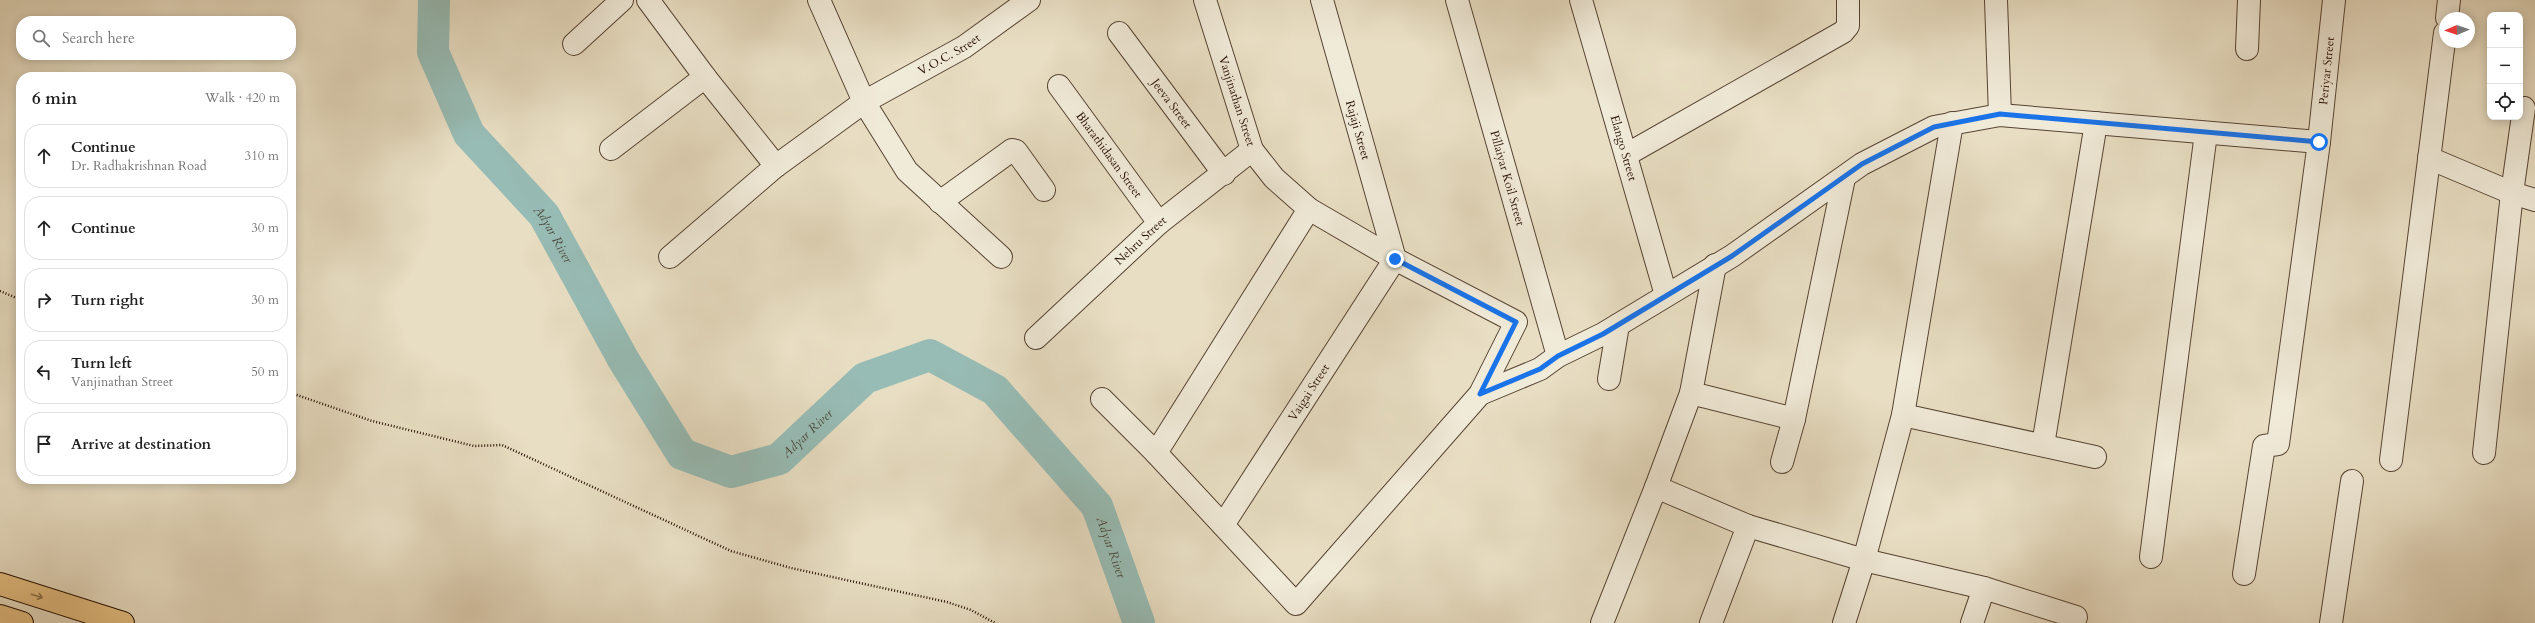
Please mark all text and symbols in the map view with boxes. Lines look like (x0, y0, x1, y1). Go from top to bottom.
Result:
north arrow (2439, 12, 2475, 48)
map controls (2487, 12, 2523, 120)
button: + (2487, 12, 2523, 48)
search box (16, 16, 296, 60)
icon: search (30, 27, 52, 49)
text: Search here (62, 28, 135, 48)
street label: V.O.C. Street (915, 30, 984, 79)
street label: Periyar Street (2315, 36, 2338, 106)
button: − (2487, 48, 2523, 84)
street label: Vanjinathan Street (1215, 54, 1259, 148)
street label: Jeeva Street (1147, 74, 1196, 132)
button: locate (2487, 84, 2523, 120)
text: 6 min (32, 87, 77, 110)
text: Walk · 420 m (205, 89, 280, 107)
street label: Rajaji Street (1342, 99, 1374, 162)
street label: Bharathidasan Street (1072, 108, 1146, 201)
street label: Elango Street (1607, 113, 1641, 183)
street label: Pillaiyar Koil Street (1486, 128, 1529, 228)
route start (2310, 133, 2328, 151)
text: Continue (71, 137, 136, 157)
icon: ahead (33, 145, 55, 167)
text: 310 m (245, 147, 279, 165)
text: Dr. Radhakrishnan Road (71, 157, 207, 175)
water label: Adyar River (528, 201, 577, 267)
street label: Nehru Street (1111, 212, 1170, 269)
icon: ahead (33, 217, 55, 239)
text: Continue (71, 218, 136, 238)
text: 30 m (251, 219, 279, 237)
route end (1386, 250, 1404, 268)
icon: right (33, 289, 55, 311)
text: Turn right (71, 290, 144, 310)
text: 30 m (251, 291, 279, 309)
text: Turn left (71, 353, 132, 373)
icon: left (33, 361, 55, 383)
street label: Vaigai Street (1284, 361, 1333, 424)
text: 50 m (251, 363, 279, 381)
text: Vanjinathan Street (71, 373, 173, 391)
water label: Adyar River (777, 405, 837, 463)
icon: arrive (33, 433, 55, 455)
text: Arrive at destination (71, 434, 211, 454)
water label: Adyar River (1091, 513, 1130, 581)
one-way arrow (31, 593, 44, 600)

